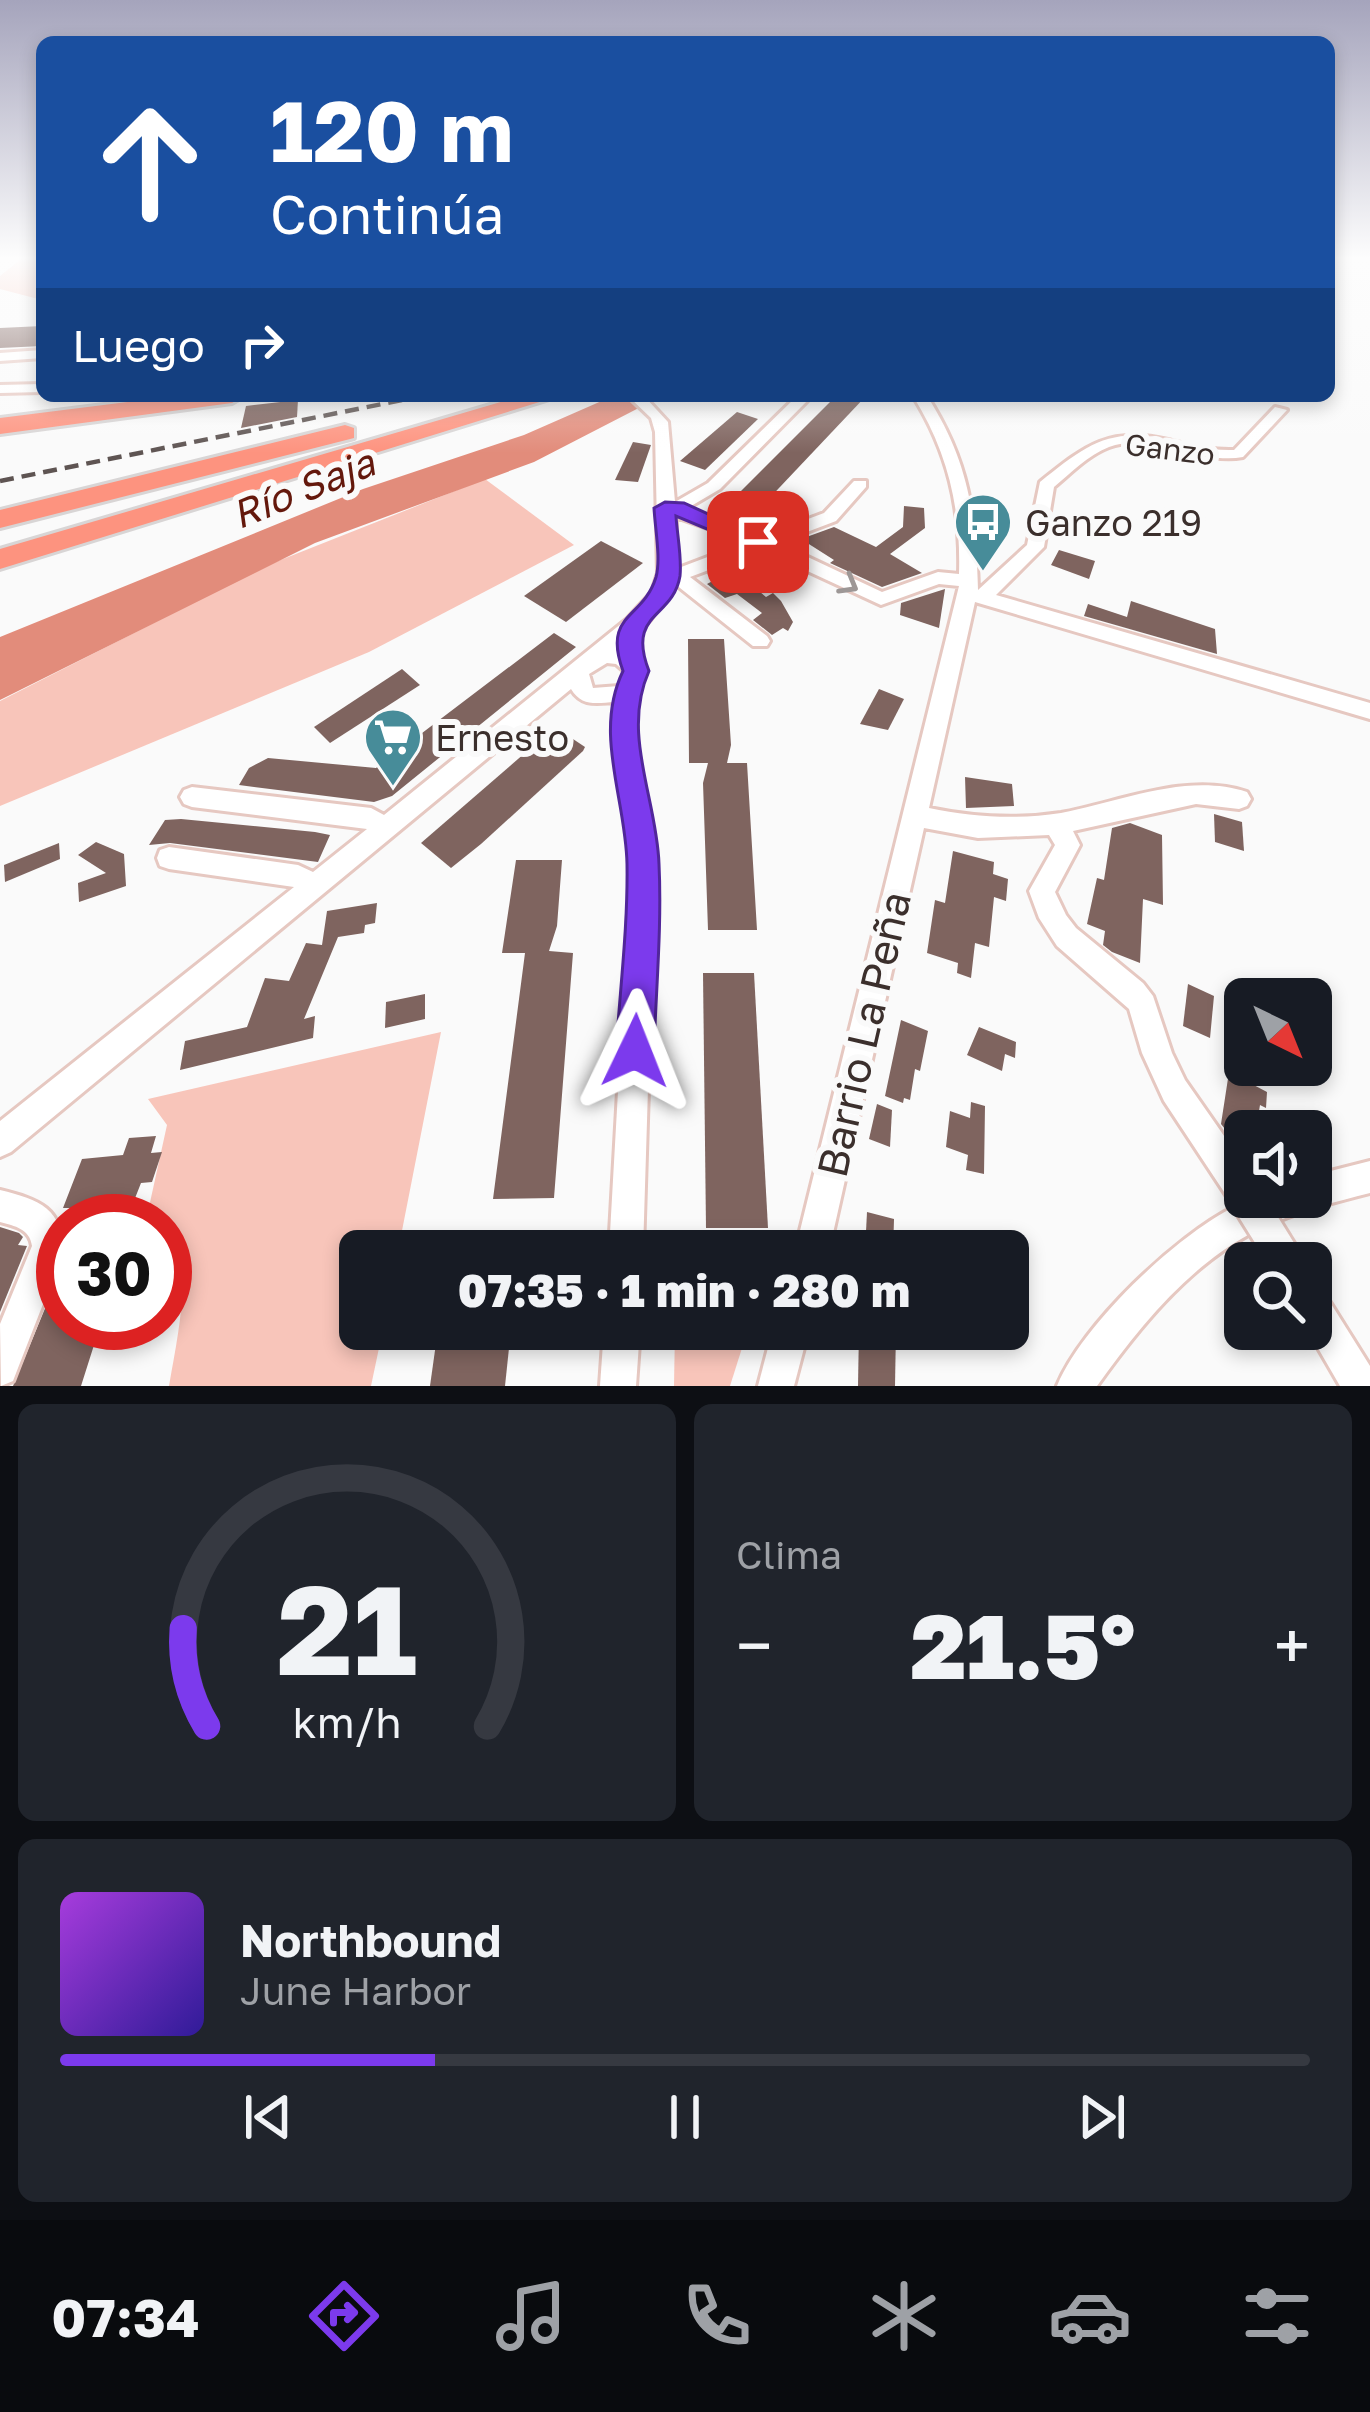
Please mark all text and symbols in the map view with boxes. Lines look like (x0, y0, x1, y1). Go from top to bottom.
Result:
text: 120 m (270, 80, 514, 180)
icon: ahead (72, 84, 228, 240)
text: Continúa (270, 181, 504, 246)
icon: right (229, 312, 295, 378)
text: Luego (72, 318, 205, 372)
street label: Ganzo (1123, 426, 1217, 472)
water label: Río Saja (225, 437, 383, 538)
pin (707, 491, 809, 593)
bus stop icon: Ganzo 219 (952, 491, 1014, 573)
place label: Ganzo 219 (1025, 501, 1202, 544)
icon: arrive (725, 509, 791, 575)
one-way arrow (837, 571, 858, 594)
supermarket icon: Ernesto (362, 706, 424, 788)
place label: Ernesto (435, 716, 569, 759)
street label: Barrio La Peña (806, 887, 920, 1181)
north arrow (1224, 978, 1332, 1086)
map controls (1224, 978, 1332, 1350)
position arrow (572, 988, 698, 1114)
button: sound (1224, 1110, 1332, 1218)
speed limit sign: 30 (36, 1194, 192, 1350)
button: search (1224, 1242, 1332, 1350)
text: 07:35 · 1 min · 280 m (458, 1263, 910, 1317)
text: Clima (736, 1531, 842, 1578)
text: 21 (277, 1553, 417, 1702)
text: 21.5° (911, 1591, 1135, 1699)
text: − (736, 1605, 772, 1685)
text: + (1274, 1605, 1310, 1685)
text: km/h (292, 1695, 402, 1746)
text: Northbound (240, 1913, 501, 1967)
text: June Harbor (240, 1967, 471, 2014)
icon: previous (235, 2084, 301, 2150)
icon: pause (652, 2084, 718, 2150)
icon: next (1069, 2084, 1135, 2150)
icon: directions (302, 2274, 386, 2358)
icon: music (489, 2274, 573, 2358)
icon: phone (675, 2274, 759, 2358)
icon: climate (862, 2274, 946, 2358)
icon: car (1048, 2274, 1132, 2358)
icon: filters (1235, 2274, 1319, 2358)
text: 07:34 (51, 2284, 200, 2349)

